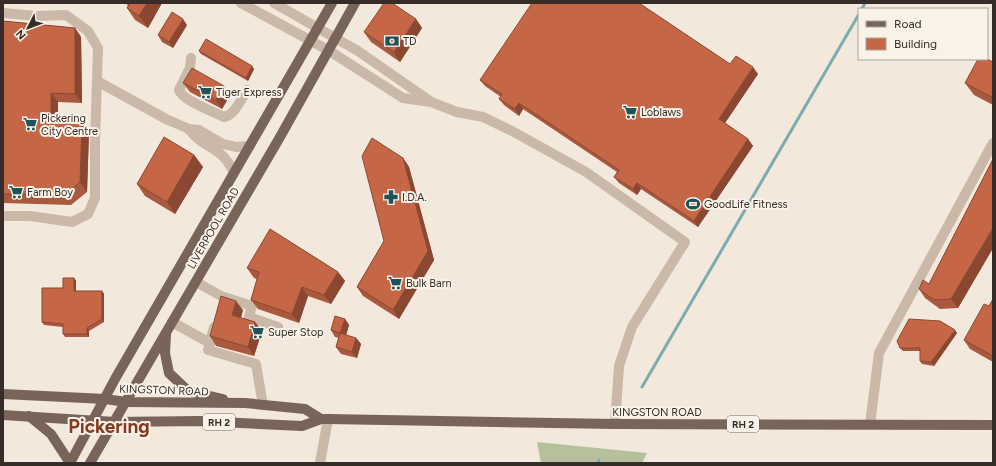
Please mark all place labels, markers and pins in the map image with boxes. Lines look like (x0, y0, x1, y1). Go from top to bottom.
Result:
bank icon: TD (384, 33, 400, 49)
place label: TD (403, 35, 417, 48)
supermarket icon: Tiger Express (197, 84, 213, 100)
place label: Tiger Express (216, 86, 282, 99)
supermarket icon: Loblaws (622, 104, 638, 120)
place label: Loblaws (641, 106, 681, 119)
place label: Pickering City Centre (41, 112, 98, 138)
supermarket icon: Pickering City Centre (22, 116, 38, 132)
supermarket icon: Farm Boy (8, 184, 24, 200)
place label: Farm Boy (27, 186, 73, 199)
pharmacy icon: I.D.A. (383, 189, 399, 205)
place label: I.D.A. (402, 191, 427, 204)
sports icon: GoodLife Fitness (685, 196, 701, 212)
place label: GoodLife Fitness (704, 198, 788, 211)
supermarket icon: Bulk Barn (387, 275, 403, 291)
place label: Bulk Barn (406, 277, 452, 290)
supermarket icon: Super Stop (249, 324, 265, 340)
place label: Super Stop (268, 326, 324, 339)

